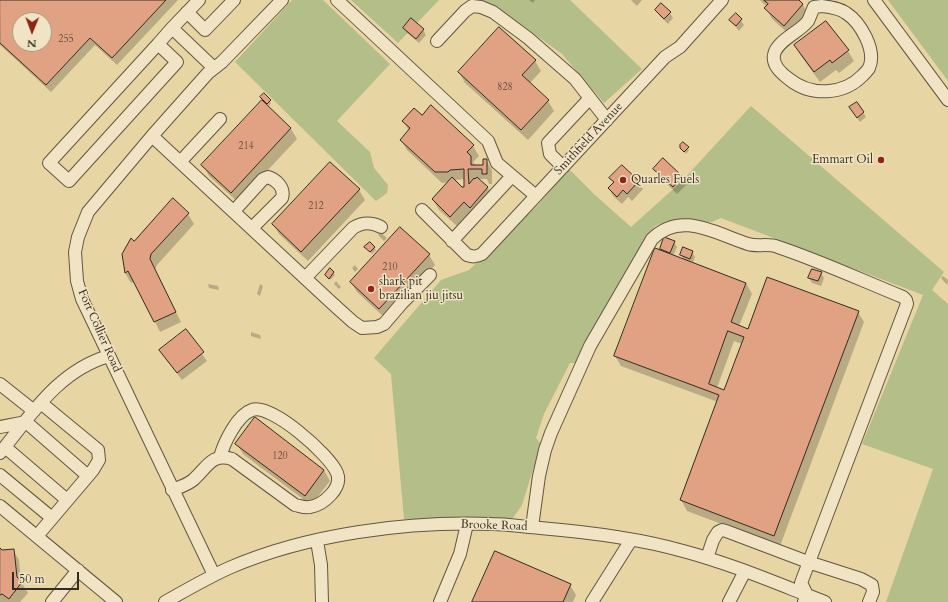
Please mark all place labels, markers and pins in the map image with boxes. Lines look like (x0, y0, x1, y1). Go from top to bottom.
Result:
place label: Emmart Oil (812, 153, 873, 167)
marker: Emmart Oil (876, 155, 886, 165)
place label: Quarles Fuels (631, 173, 699, 187)
marker: Quarles Fuels (618, 175, 628, 185)
place label: shark pit brazilian jiu jitsu (379, 275, 463, 303)
marker: shark pit brazilian jiu jitsu (366, 284, 376, 294)

